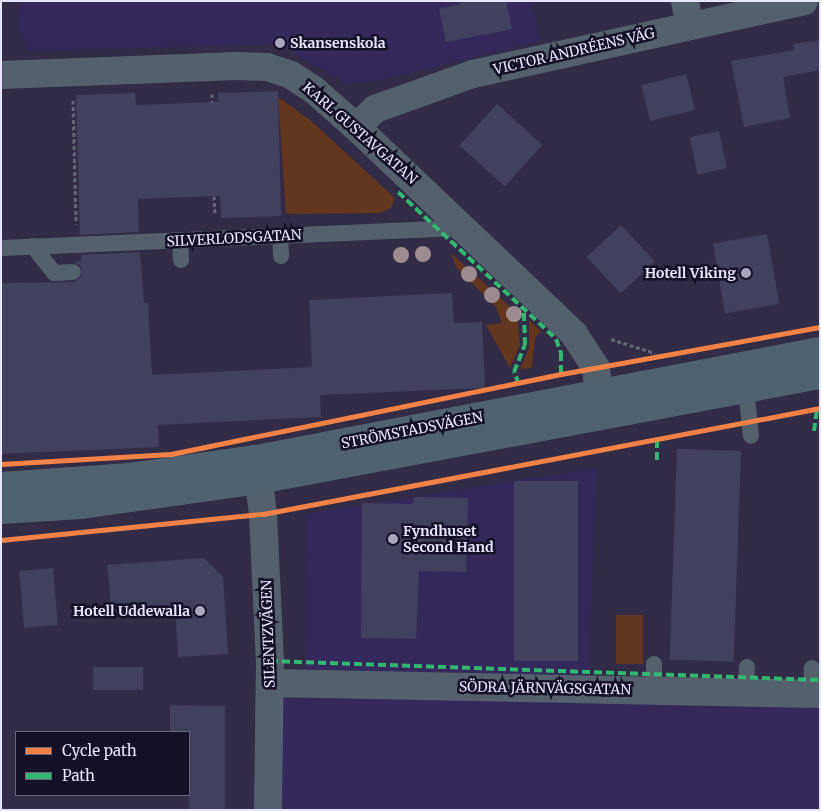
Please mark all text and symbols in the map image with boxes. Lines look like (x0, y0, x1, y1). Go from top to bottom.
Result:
street label: VICTOR ANDRÉENS VÄG (492, 24, 656, 78)
place label: Skansenskola (290, 35, 386, 51)
marker: Skansenskola (274, 37, 286, 49)
street label: KARL GUSTAVGATAN (299, 79, 421, 187)
street label: SILVERLODSGATAN (166, 226, 302, 250)
place label: Hotell Viking (645, 265, 736, 281)
marker: Hotell Viking (740, 267, 752, 279)
street label: STRÖMSTADSVÄGEN (340, 408, 484, 452)
place label: Fyndhuset Second Hand (403, 523, 494, 556)
marker: Fyndhuset Second Hand (387, 533, 399, 545)
street label: SILENTZVÄGEN (258, 580, 278, 688)
place label: Hotell Uddewalla (73, 603, 190, 619)
marker: Hotell Uddewalla (194, 605, 206, 617)
street label: SÖDRA JÄRNVÄGSGATAN (459, 678, 631, 698)
legend (15, 731, 190, 796)
text: Cycle path (62, 741, 137, 760)
text: Path (62, 766, 95, 785)

